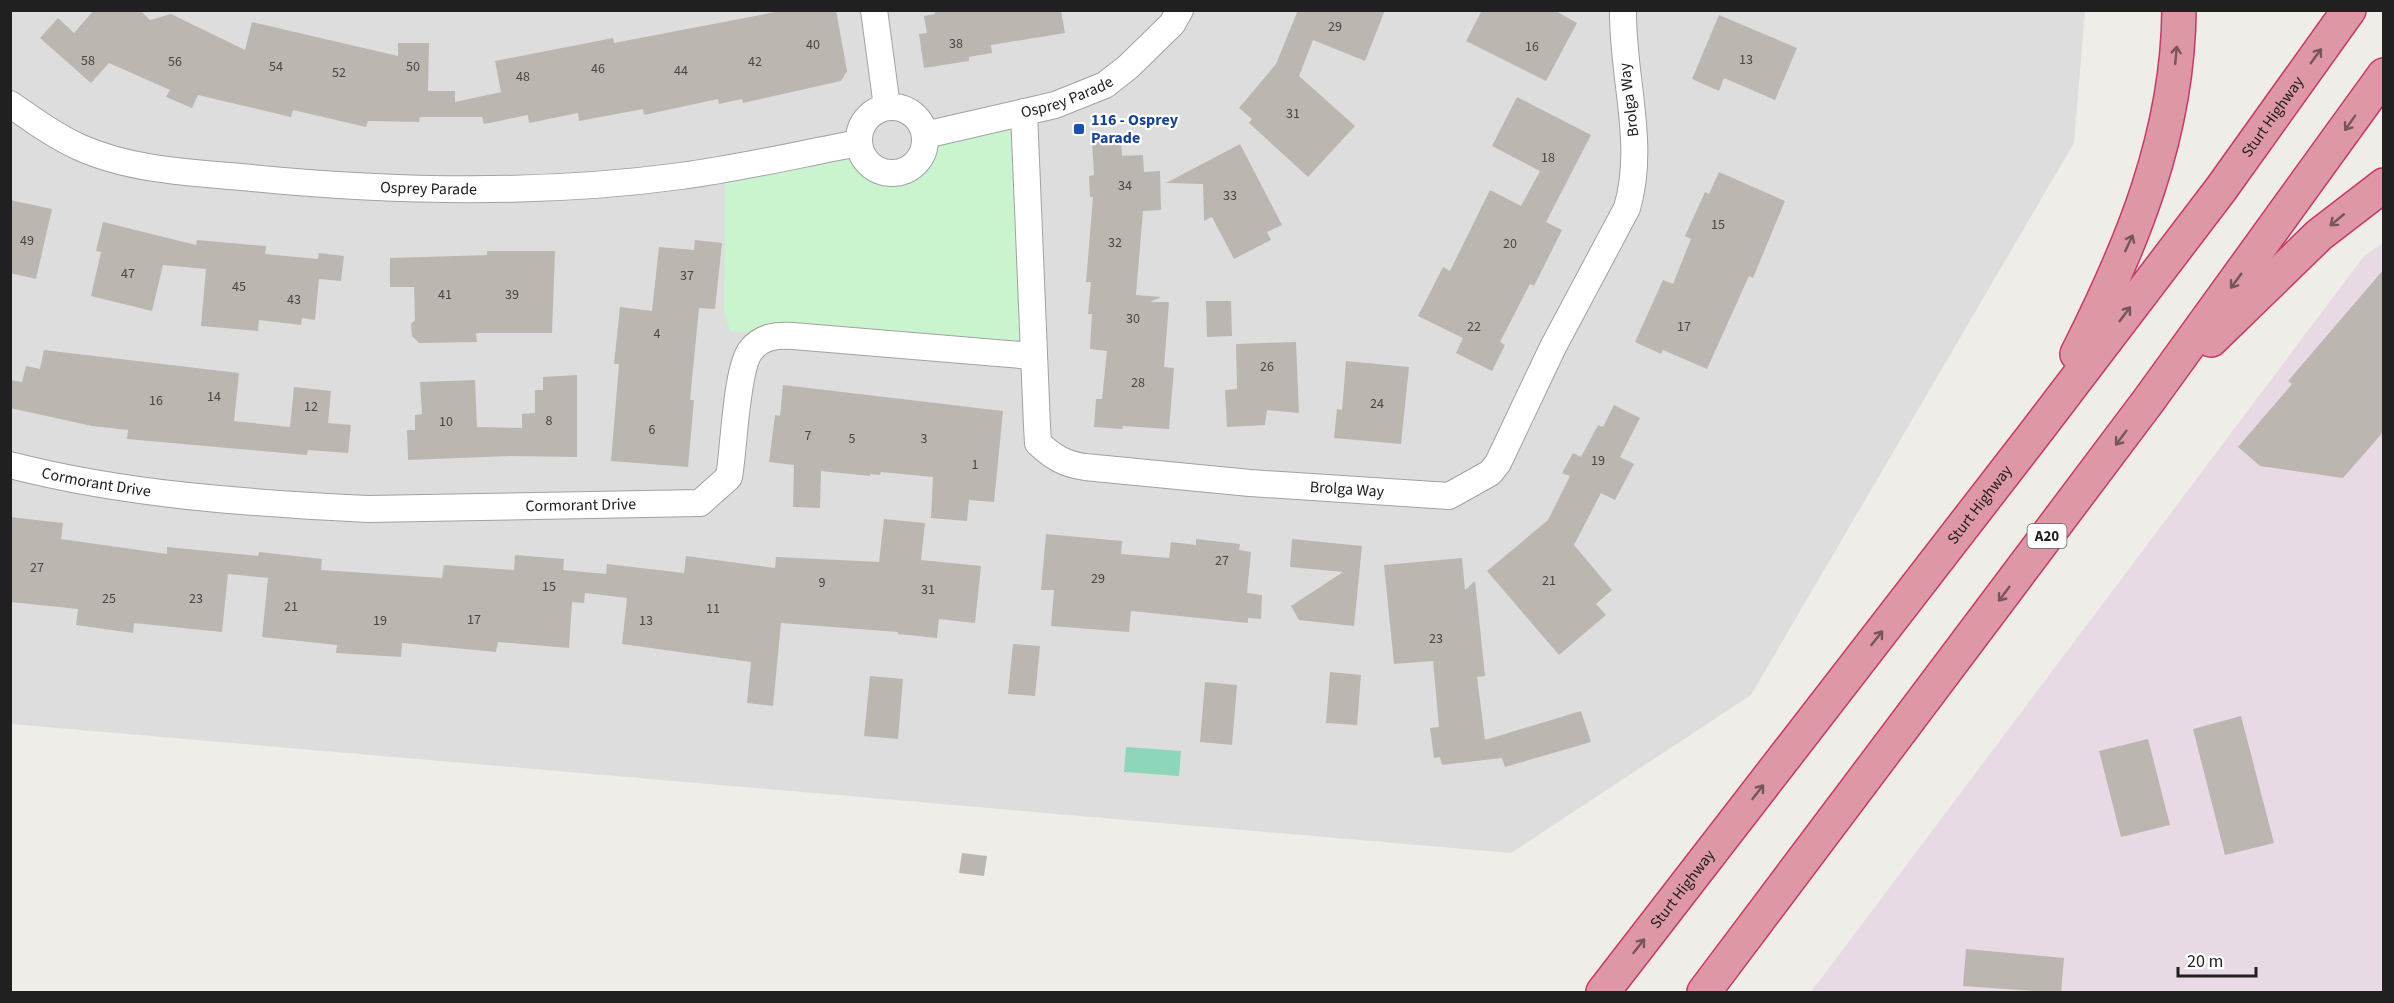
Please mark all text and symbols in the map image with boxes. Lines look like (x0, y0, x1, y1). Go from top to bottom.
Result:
house number: 29 (1328, 17, 1342, 37)
house number: 38 (949, 34, 963, 54)
house number: 40 (806, 35, 820, 55)
house number: 16 (1525, 37, 1539, 57)
one-way arrow (2171, 45, 2182, 65)
one-way arrow (2310, 49, 2322, 65)
house number: 13 (1739, 50, 1753, 70)
house number: 58 (81, 51, 95, 71)
house number: 56 (168, 52, 182, 72)
house number: 42 (748, 52, 762, 72)
house number: 54 (269, 57, 283, 77)
house number: 50 (406, 57, 420, 77)
house number: 46 (591, 59, 605, 79)
house number: 44 (674, 61, 688, 81)
street label: Brolga Way (1613, 61, 1644, 138)
house number: 52 (332, 63, 346, 83)
house number: 48 (516, 67, 530, 87)
street label: Osprey Parade (1019, 71, 1118, 124)
street label: Sturt Highway (2236, 72, 2309, 162)
house number: 31 (1286, 104, 1300, 124)
place label: 116 - Osprey Parade (1091, 109, 1179, 149)
one-way arrow (2344, 114, 2356, 130)
marker: 116 - Osprey Parade (1072, 122, 1086, 136)
house number: 18 (1541, 148, 1555, 168)
street label: Osprey Parade (380, 176, 477, 200)
house number: 34 (1118, 176, 1132, 196)
house number: 33 (1223, 186, 1237, 206)
one-way arrow (2330, 213, 2345, 227)
house number: 15 (1711, 215, 1725, 235)
house number: 49 (20, 231, 34, 251)
house number: 32 (1108, 233, 1122, 253)
house number: 20 (1503, 234, 1517, 254)
one-way arrow (2124, 235, 2136, 253)
house number: 47 (121, 264, 135, 284)
house number: 37 (680, 266, 694, 286)
one-way arrow (2230, 272, 2242, 288)
house number: 45 (232, 277, 246, 297)
house number: 41 (438, 285, 452, 305)
house number: 39 (505, 285, 519, 305)
house number: 43 (287, 290, 301, 310)
one-way arrow (2119, 307, 2132, 323)
house number: 30 (1126, 309, 1140, 329)
house number: 22 (1467, 317, 1481, 337)
house number: 17 (1677, 317, 1691, 337)
house number: 4 (654, 324, 661, 344)
house number: 26 (1260, 357, 1274, 377)
house number: 28 (1131, 373, 1145, 393)
house number: 14 (207, 387, 221, 407)
house number: 16 (149, 391, 163, 411)
house number: 24 (1370, 394, 1384, 414)
house number: 12 (304, 397, 318, 417)
house number: 8 (546, 411, 553, 431)
house number: 10 (439, 412, 453, 432)
house number: 6 (649, 420, 656, 440)
house number: 7 (805, 426, 812, 446)
house number: 5 (849, 429, 856, 449)
house number: 3 (921, 429, 928, 449)
one-way arrow (2115, 430, 2127, 446)
house number: 19 (1591, 451, 1605, 471)
house number: 1 (972, 455, 979, 475)
street label: Sturt Highway (1942, 460, 2018, 549)
street label: Cormorant Drive (39, 462, 152, 502)
street label: Brolga Way (1309, 476, 1385, 503)
street label: Cormorant Drive (525, 493, 636, 517)
road number: A20 (2028, 524, 2066, 548)
house number: 27 (1215, 551, 1229, 571)
house number: 27 (30, 558, 44, 578)
house number: 29 (1091, 569, 1105, 589)
house number: 21 (1542, 571, 1556, 591)
house number: 9 (819, 573, 826, 593)
house number: 15 (542, 577, 556, 597)
house number: 31 (921, 580, 935, 600)
one-way arrow (1997, 586, 2010, 602)
house number: 25 (102, 589, 116, 609)
house number: 23 (189, 589, 203, 609)
house number: 21 (284, 597, 298, 617)
house number: 11 (706, 599, 720, 619)
house number: 17 (467, 610, 481, 630)
house number: 19 (373, 611, 387, 631)
house number: 13 (639, 611, 653, 631)
house number: 23 (1429, 629, 1443, 649)
one-way arrow (1871, 630, 1884, 646)
one-way arrow (1751, 784, 1764, 800)
street label: Sturt Highway (1645, 845, 1720, 933)
one-way arrow (1632, 939, 1645, 955)
scale bar (2178, 940, 2256, 978)
text: 20 m (2187, 949, 2223, 974)

